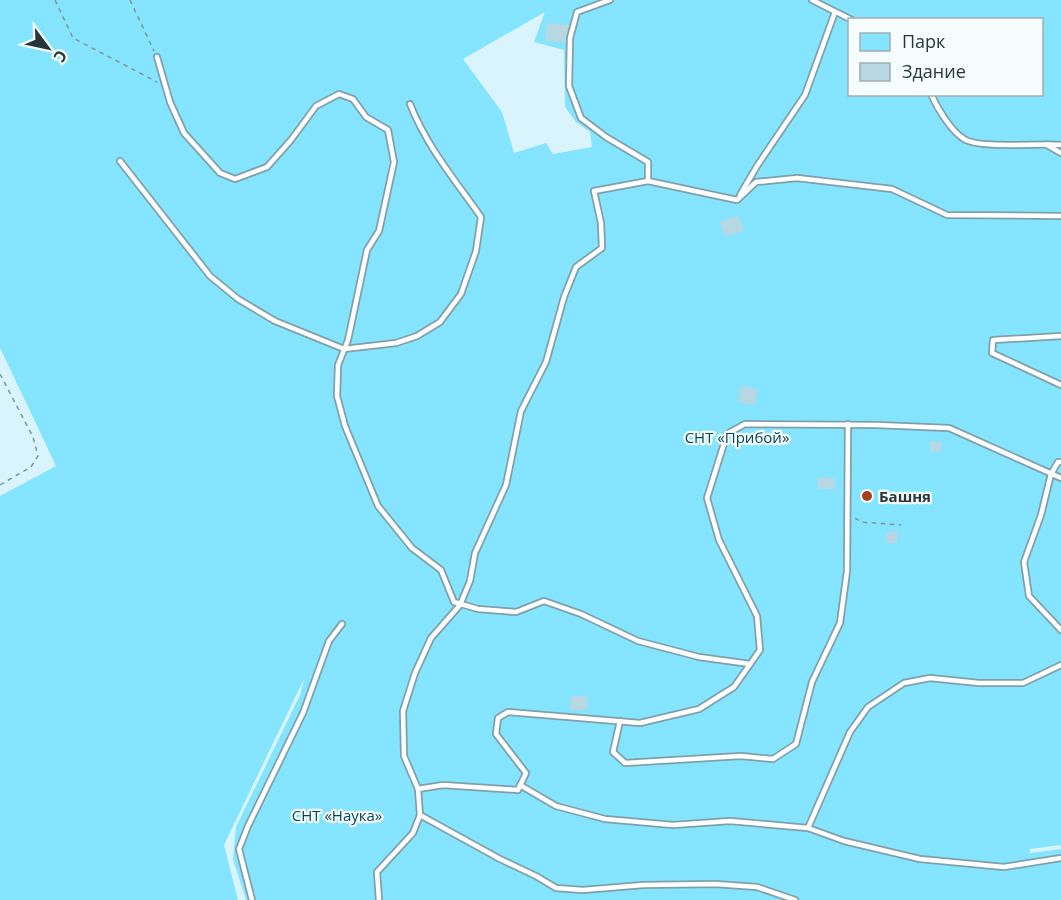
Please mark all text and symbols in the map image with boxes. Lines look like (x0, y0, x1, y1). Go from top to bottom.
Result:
north arrow (18, 18, 78, 78)
legend (848, 18, 1043, 96)
text: Парк (902, 29, 946, 53)
text: С (49, 46, 73, 66)
text: Здание (902, 59, 966, 83)
park label: СНТ «Прибой» (685, 427, 789, 447)
place label: Башня (879, 486, 931, 506)
marker: Башня (860, 489, 874, 503)
park label: СНТ «Наука» (292, 805, 382, 825)

